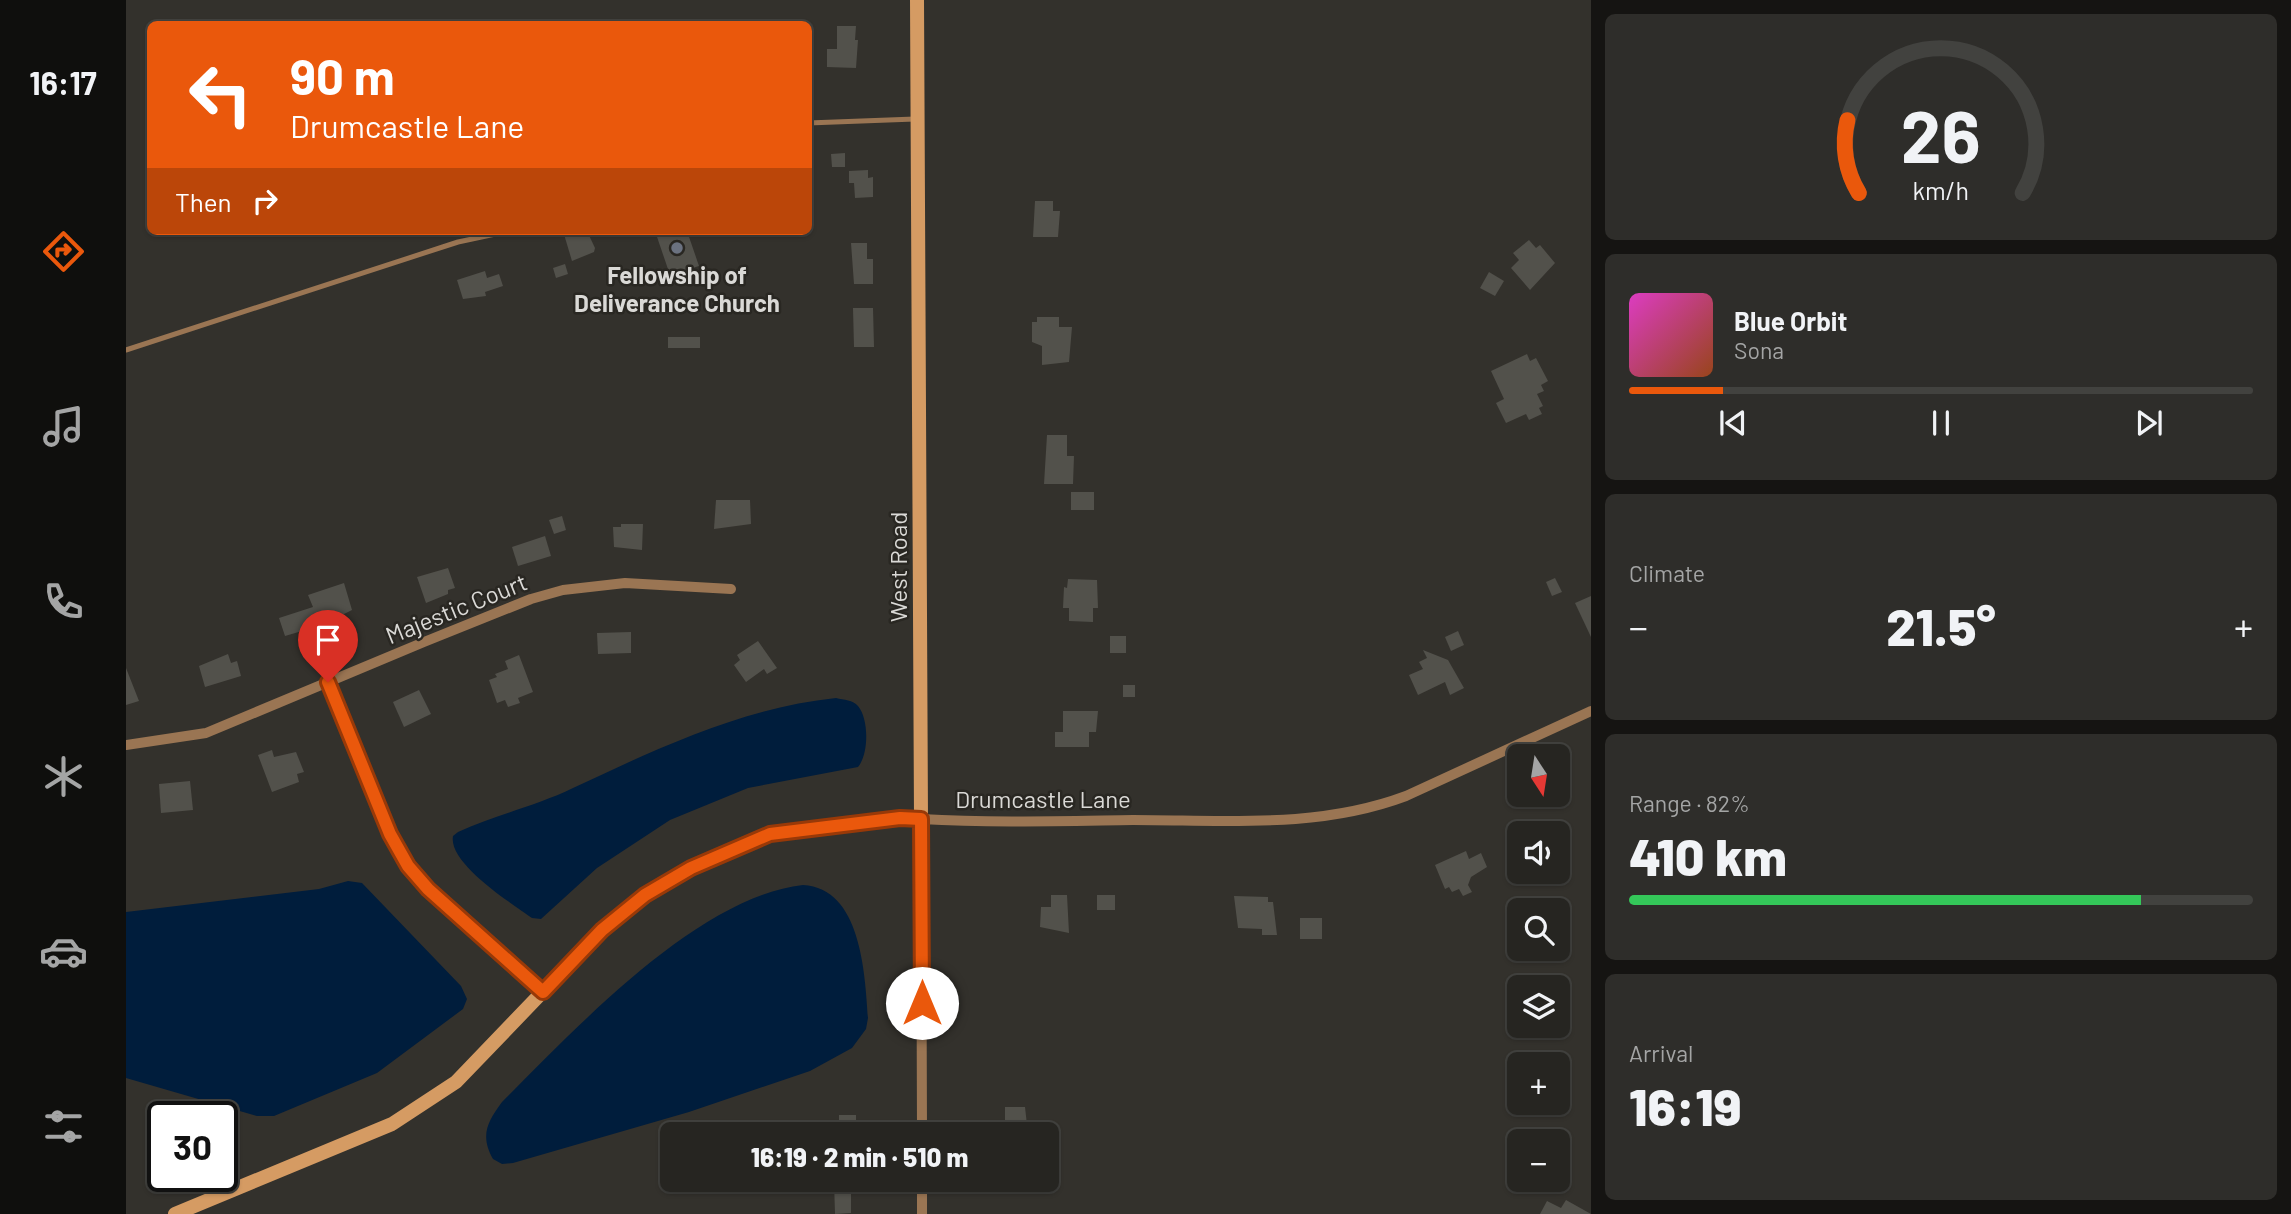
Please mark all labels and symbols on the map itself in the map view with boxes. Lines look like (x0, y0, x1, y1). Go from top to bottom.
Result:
marker: Fellowship of Deliverance Church (669, 240, 685, 256)
place label: Fellowship of Deliverance Church (574, 260, 780, 317)
street label: West Road (883, 512, 912, 622)
street label: Majestic Court (381, 566, 531, 650)
pin (298, 610, 358, 682)
north arrow (1507, 744, 1570, 807)
street label: Drumcastle Lane (955, 784, 1131, 813)
position arrow (885, 966, 959, 1040)
speed limit sign: 30 (147, 1101, 238, 1192)

